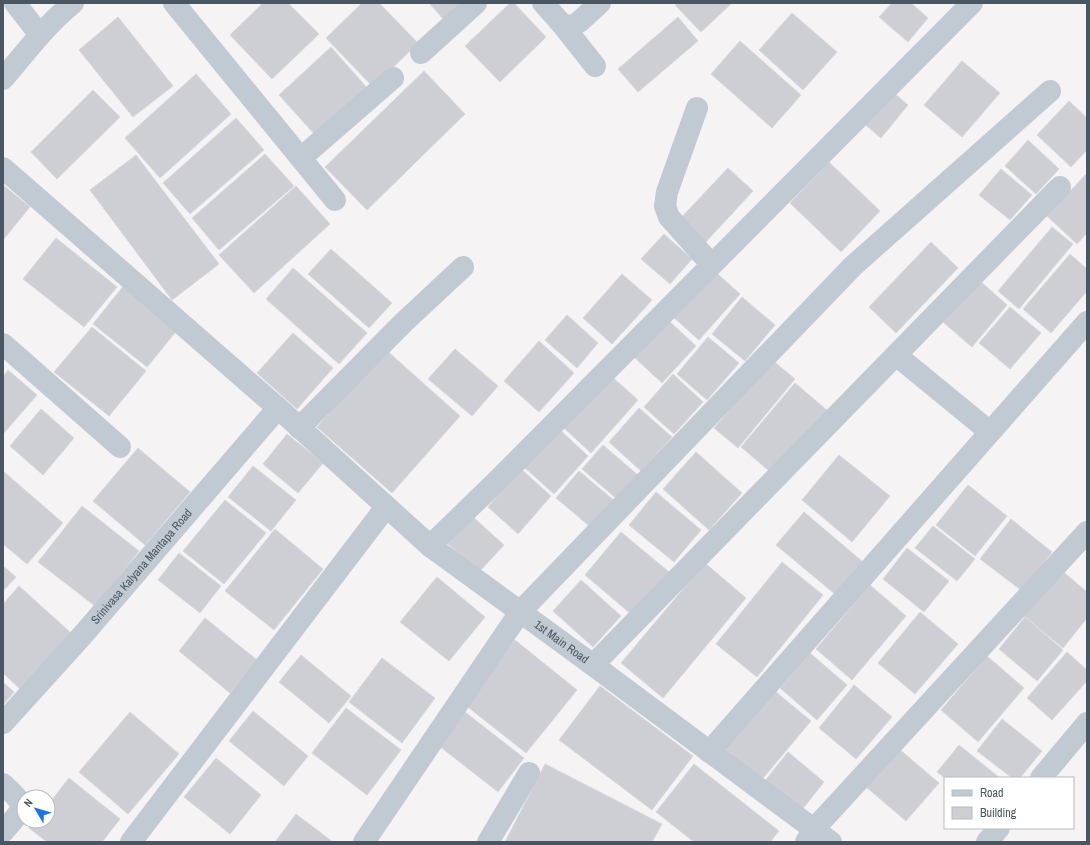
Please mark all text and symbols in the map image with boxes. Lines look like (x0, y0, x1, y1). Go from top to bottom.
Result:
street label: Srinivasa Kalyana Mantapa Road (87, 505, 196, 628)
street label: 1st Main Road (531, 617, 592, 667)
legend (944, 777, 1074, 829)
text: Road (980, 785, 1004, 801)
north arrow (16, 789, 56, 829)
text: N (21, 796, 36, 810)
text: Building (980, 805, 1017, 821)

